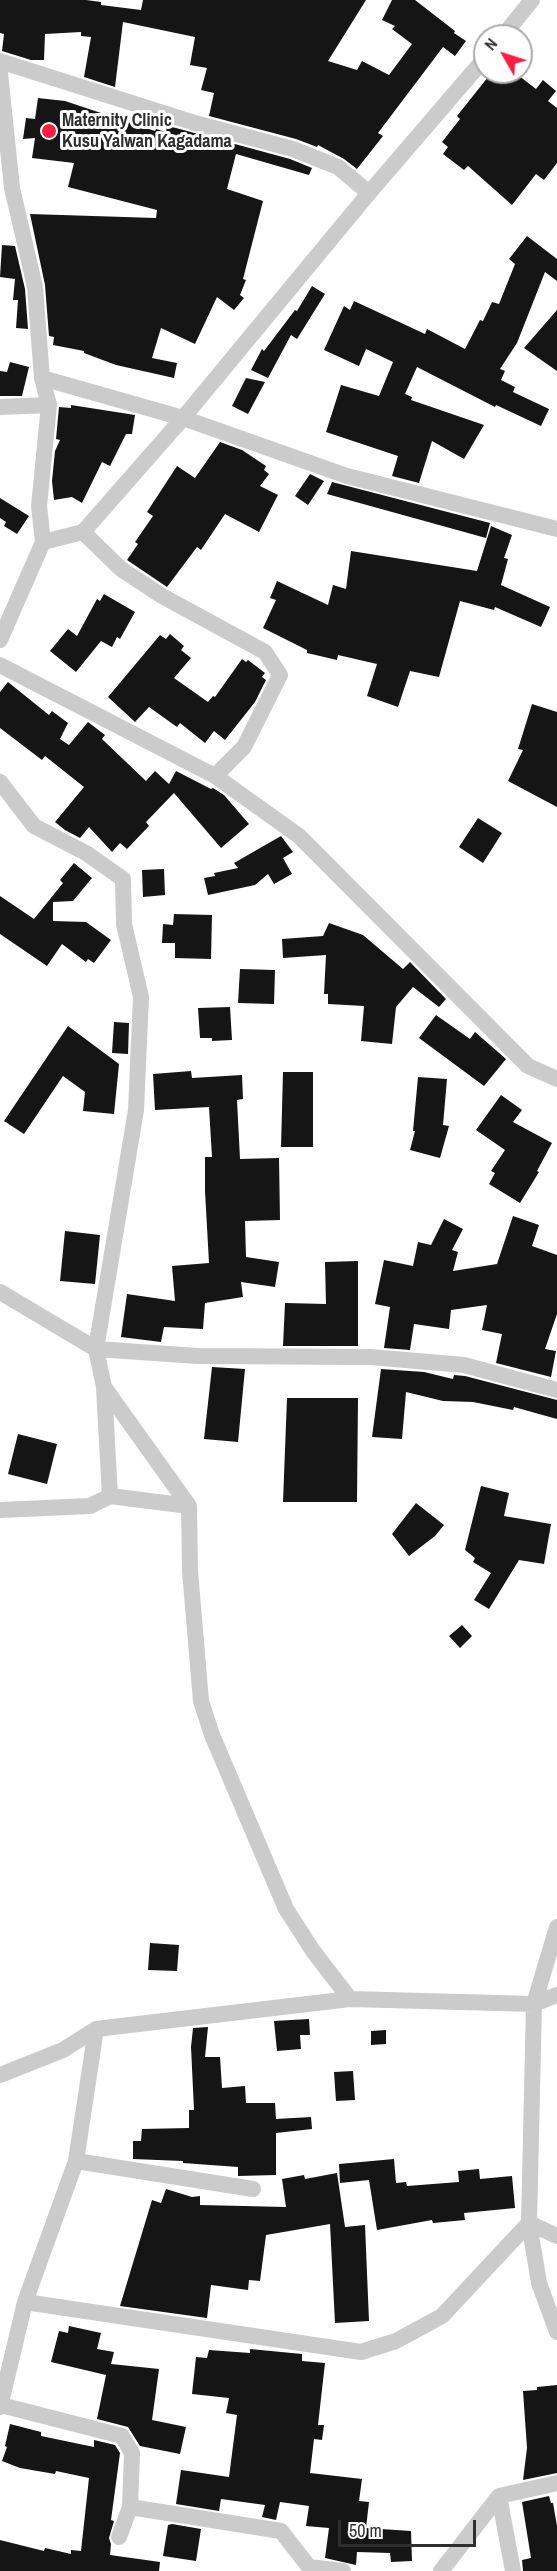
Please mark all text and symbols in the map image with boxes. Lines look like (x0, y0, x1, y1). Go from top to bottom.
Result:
north arrow (473, 24, 533, 84)
text: N (479, 33, 502, 55)
place label: Maternity Clinic Kusu Yalwan Kagadama (62, 110, 232, 152)
marker: Maternity Clinic Kusu Yalwan Kagadama (40, 122, 58, 140)
scale bar (341, 2508, 479, 2546)
text: 50 m (349, 2518, 382, 2543)

